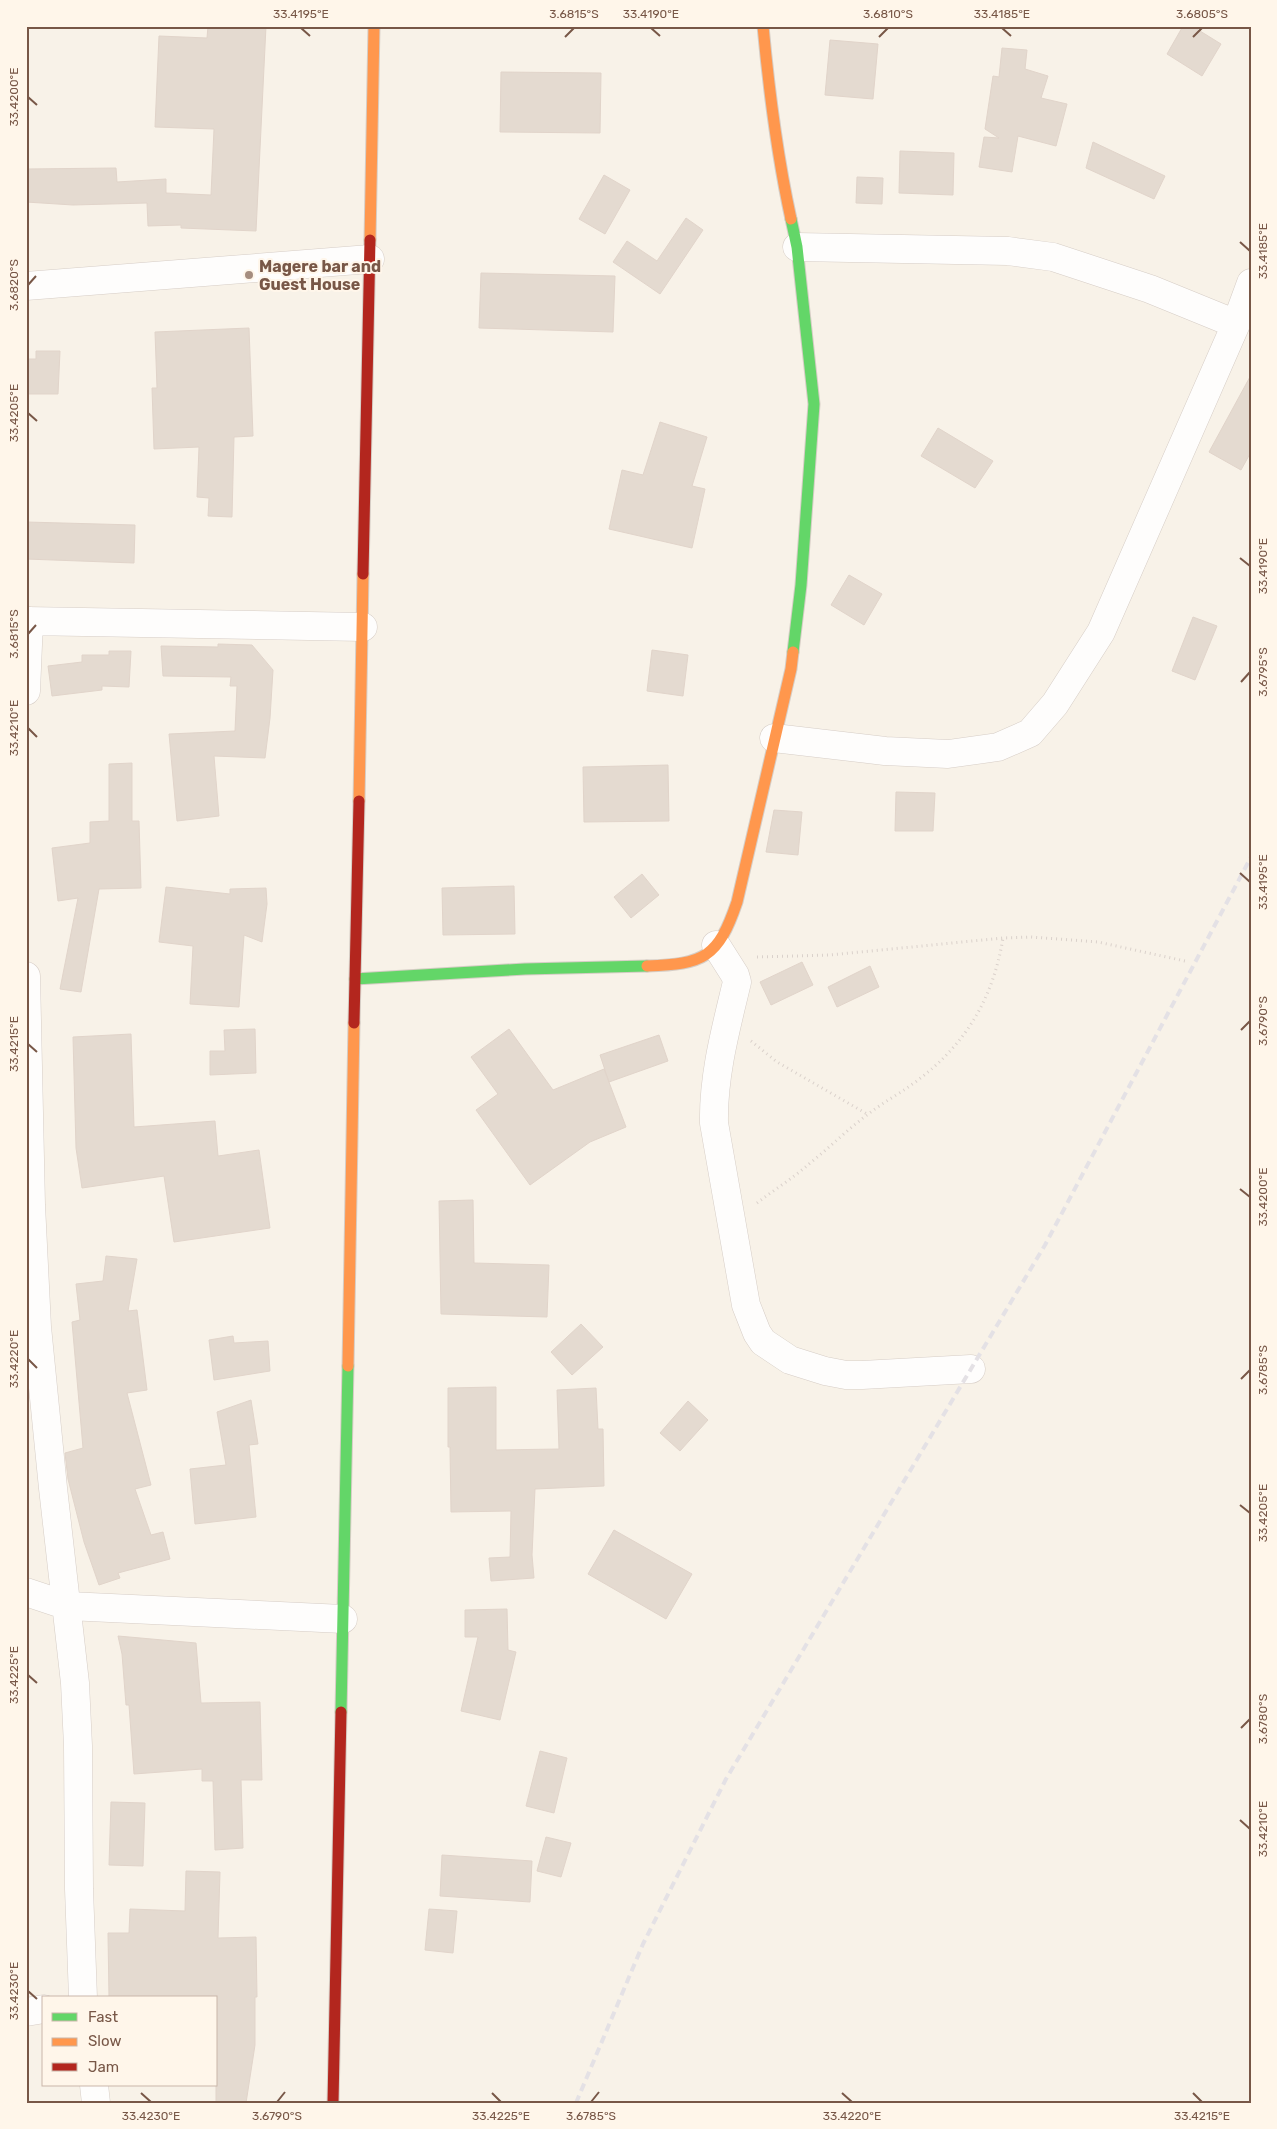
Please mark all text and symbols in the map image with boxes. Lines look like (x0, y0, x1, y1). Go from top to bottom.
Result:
text: 33.4195°E (273, 7, 329, 21)
text: 3.6815°S (549, 7, 599, 21)
text: 33.4190°E (623, 7, 679, 21)
text: 3.6810°S (863, 7, 913, 21)
text: 33.4185°E (974, 7, 1030, 21)
text: 3.6805°S (1176, 7, 1228, 21)
text: 33.4200°E (7, 68, 21, 126)
text: 33.4185°E (1256, 223, 1270, 279)
place label: Magere bar and Guest House (259, 257, 381, 294)
text: 3.6820°S (7, 259, 21, 311)
marker: Magere bar and Guest House (243, 269, 255, 281)
text: 33.4205°E (7, 384, 21, 442)
text: 33.4190°E (1256, 538, 1270, 594)
text: 3.6815°S (7, 609, 21, 659)
text: 3.6795°S (1256, 647, 1270, 697)
text: 33.4210°E (7, 700, 21, 756)
text: 33.4195°E (1256, 854, 1270, 910)
text: 3.6790°S (1256, 996, 1270, 1046)
text: 33.4215°E (7, 1016, 21, 1072)
text: 33.4200°E (1256, 1168, 1270, 1226)
text: 33.4220°E (7, 1330, 21, 1388)
text: 3.6785°S (1256, 1345, 1270, 1395)
text: 33.4205°E (1256, 1484, 1270, 1542)
text: 33.4225°E (7, 1646, 21, 1704)
text: 3.6780°S (1256, 1694, 1270, 1744)
text: 33.4210°E (1256, 1801, 1270, 1857)
text: 33.4230°E (7, 1962, 21, 2020)
legend (42, 1996, 218, 2086)
text: Fast (88, 2008, 118, 2026)
text: Slow (88, 2032, 121, 2050)
text: Jam (88, 2058, 119, 2076)
text: 33.4230°E (122, 2109, 180, 2123)
text: 3.6790°S (252, 2109, 302, 2123)
text: 33.4225°E (472, 2109, 530, 2123)
text: 3.6785°S (566, 2109, 616, 2123)
text: 33.4220°E (823, 2109, 881, 2123)
text: 33.4215°E (1174, 2109, 1230, 2123)

